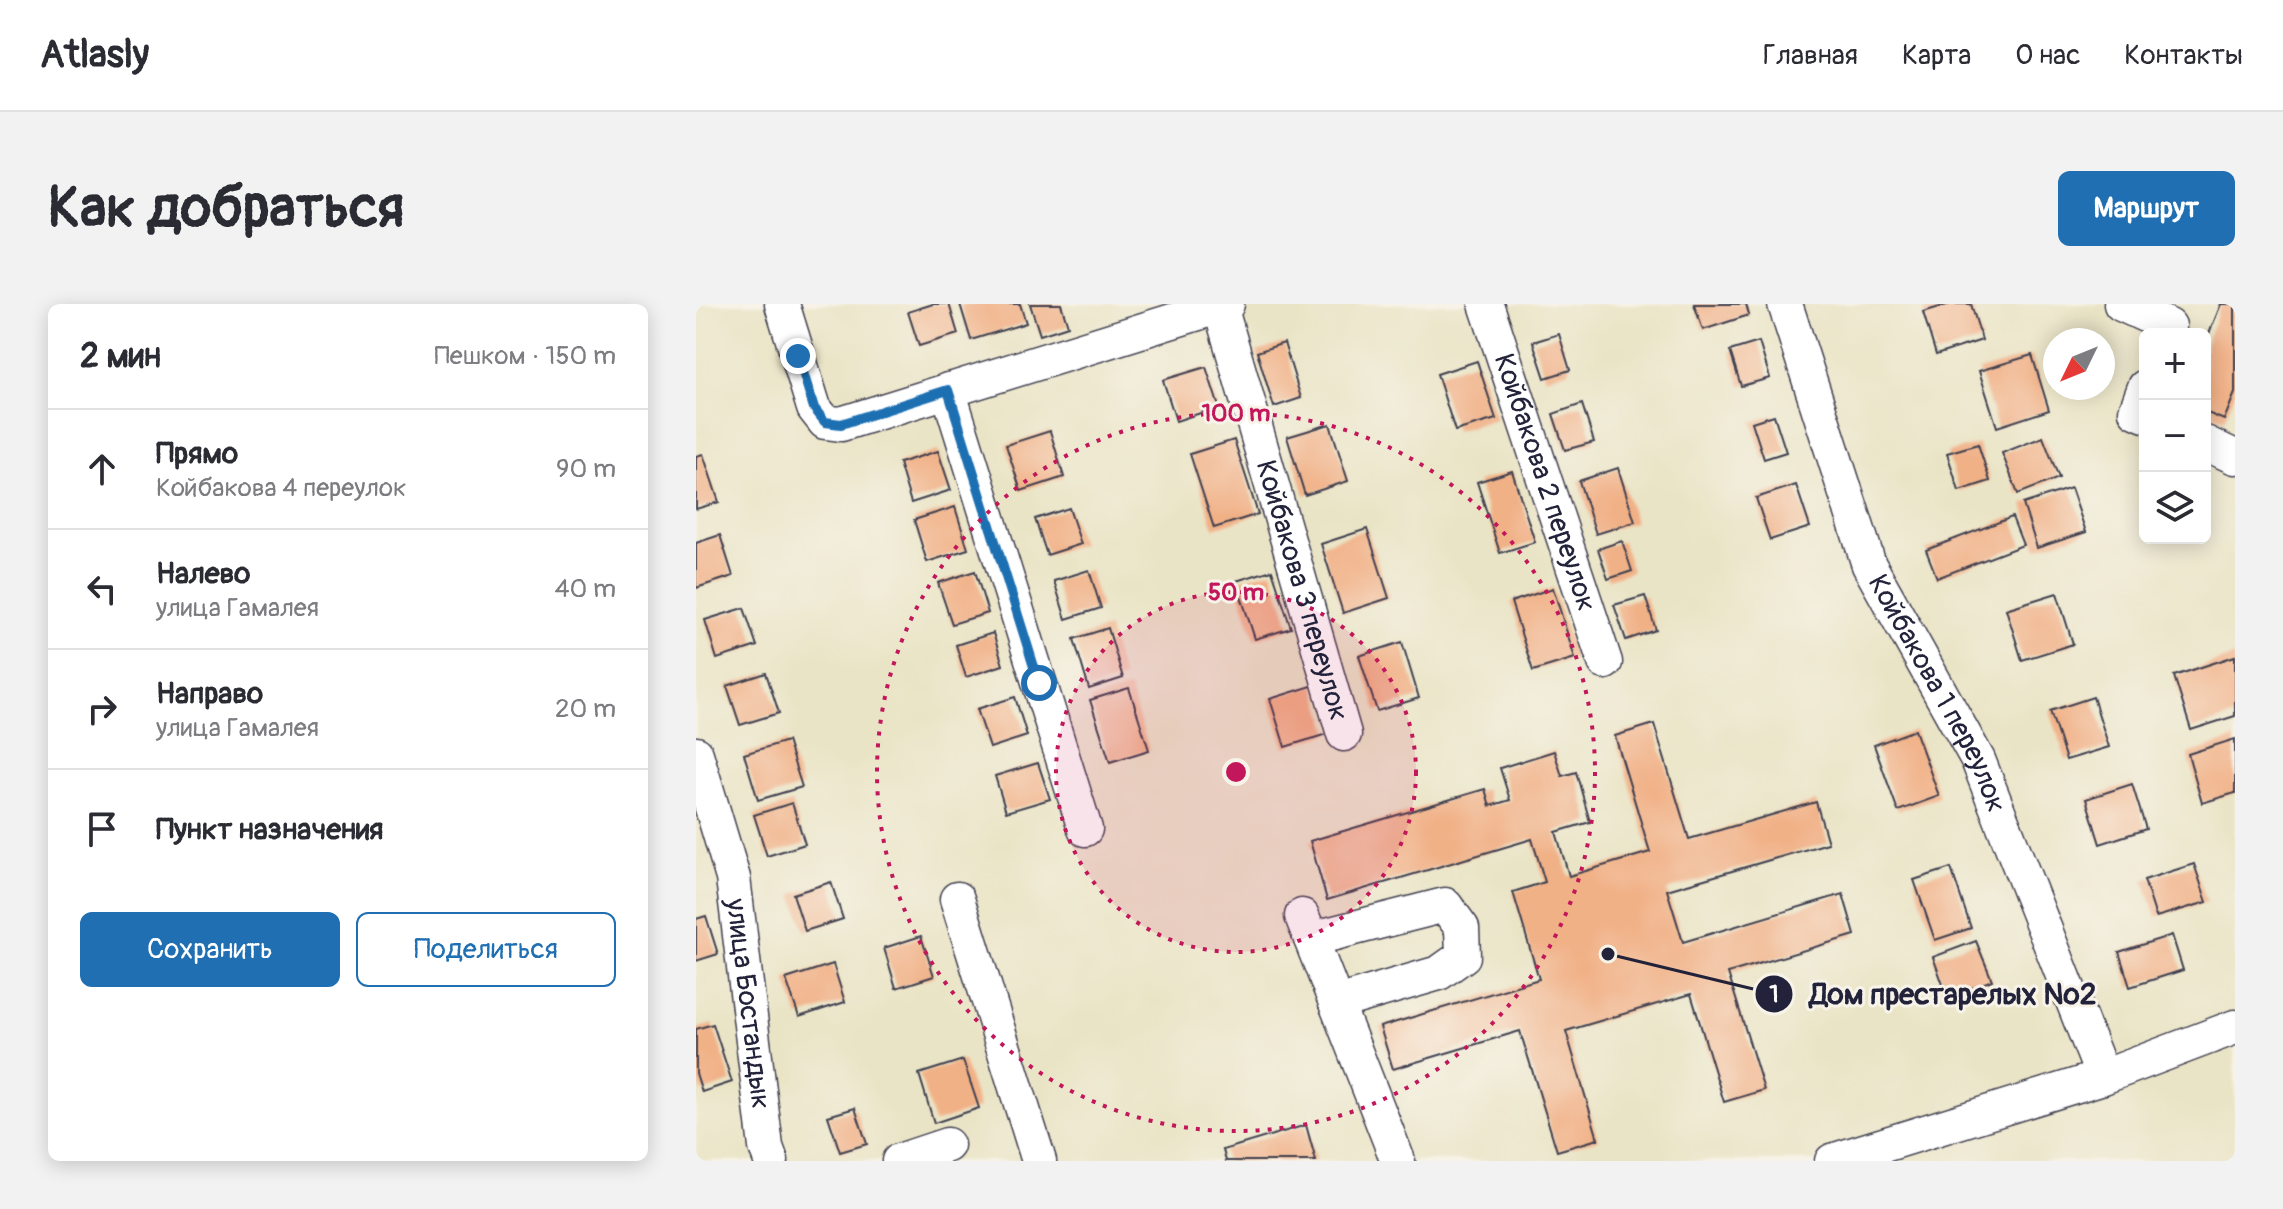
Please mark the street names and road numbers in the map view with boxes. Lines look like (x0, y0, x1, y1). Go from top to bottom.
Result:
street label: Койбакова 2 переулок (1486, 349, 1604, 616)
street label: Койбакова 3 переулок (1248, 456, 1357, 724)
street label: Койбакова 1 переулок (1860, 568, 2014, 817)
street label: улица Бостандык (718, 895, 779, 1111)

